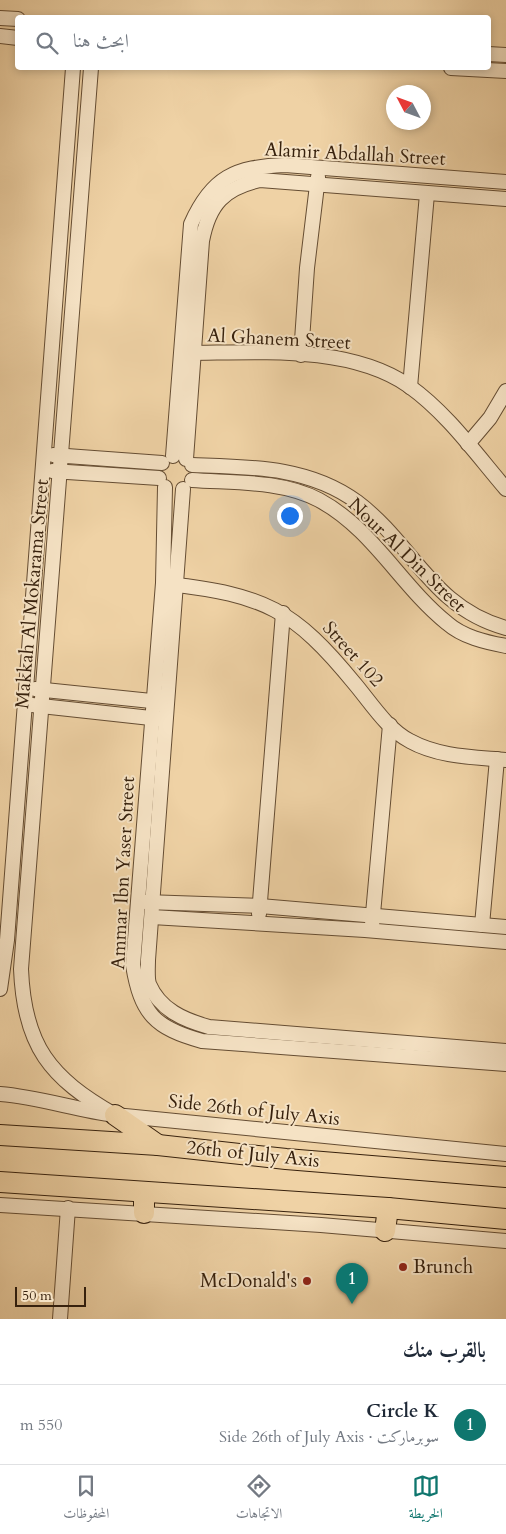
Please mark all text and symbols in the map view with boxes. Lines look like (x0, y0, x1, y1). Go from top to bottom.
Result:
search box (15, 15, 491, 70)
text: ابحث هنا (73, 28, 129, 54)
icon: search (33, 29, 61, 57)
north arrow (386, 85, 431, 130)
street label: Alamir Abdallah Street (264, 136, 446, 172)
street label: Al Ghanem Street (207, 322, 351, 356)
street label: Makkah Al Mokarama Street (9, 478, 55, 710)
street label: Nour Al Din Street (342, 492, 472, 618)
your location (277, 503, 303, 529)
street label: Street 102 (317, 616, 390, 693)
street label: Ammar Ibn Yaser Street (105, 776, 141, 970)
street label: Side 26th of July Axis (167, 1088, 341, 1132)
street label: 26th of July Axis (185, 1134, 321, 1174)
place label: Brunch (413, 1254, 474, 1280)
marker: Brunch (397, 1261, 409, 1273)
pin: 1 (336, 1263, 368, 1304)
place label: McDonald's (200, 1268, 297, 1294)
marker: McDonald's (301, 1275, 313, 1287)
scale bar (15, 1284, 86, 1307)
text: 50 m (22, 1286, 52, 1305)
text: بالقرب منك (403, 1336, 486, 1365)
text: Circle K (366, 1398, 439, 1424)
text: 550 m (20, 1414, 62, 1436)
text: 1 (466, 1414, 474, 1436)
text: سوبرماركت · Side 26th of July Axis (219, 1426, 439, 1448)
tab: المحفوظات (63, 1472, 109, 1527)
tab: الاتجاهات (236, 1472, 282, 1527)
tab: الخريطة (409, 1472, 443, 1527)

